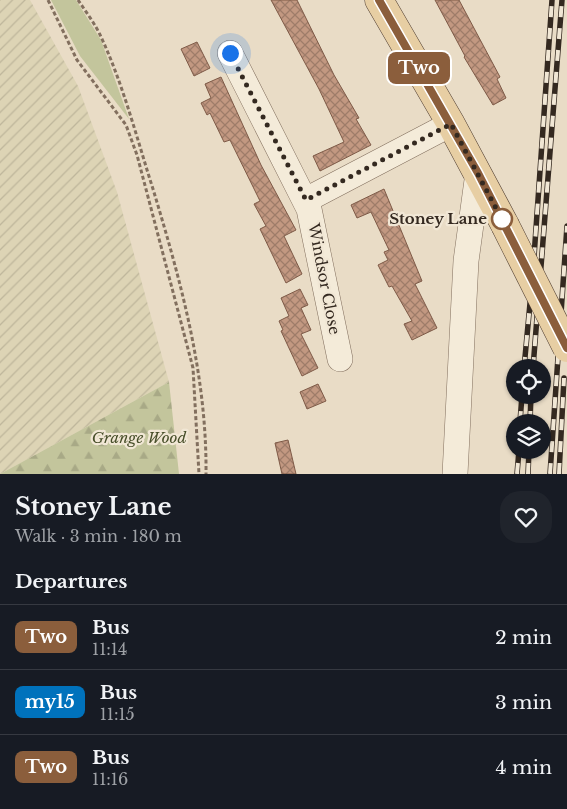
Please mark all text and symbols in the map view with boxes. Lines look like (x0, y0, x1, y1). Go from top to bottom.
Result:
your location (218, 41, 243, 66)
line badge: Two (390, 52, 448, 84)
text: Two (398, 57, 440, 79)
marker: Stoney Lane (491, 208, 513, 230)
place label: Stoney Lane (389, 209, 487, 228)
street label: Windsor Close (304, 221, 345, 336)
map controls (506, 359, 551, 459)
button: locate (506, 359, 551, 404)
button: layers (506, 414, 551, 459)
park label: Grange Wood (92, 428, 186, 447)
button: heart (500, 491, 552, 543)
text: Stoney Lane (15, 492, 172, 521)
text: Walk · 3 min · 180 m (15, 526, 182, 546)
text: Departures (15, 570, 127, 593)
text: Bus (92, 616, 129, 639)
text: Two (25, 626, 67, 648)
text: 2 min (495, 626, 552, 649)
text: 11:14 (92, 639, 127, 659)
text: Bus (100, 681, 137, 704)
text: my15 (25, 691, 75, 713)
text: 3 min (495, 691, 552, 714)
text: 11:15 (100, 704, 135, 724)
text: Bus (92, 746, 129, 769)
text: Two (25, 756, 67, 778)
text: 4 min (495, 756, 552, 779)
text: 11:16 (92, 769, 128, 789)

